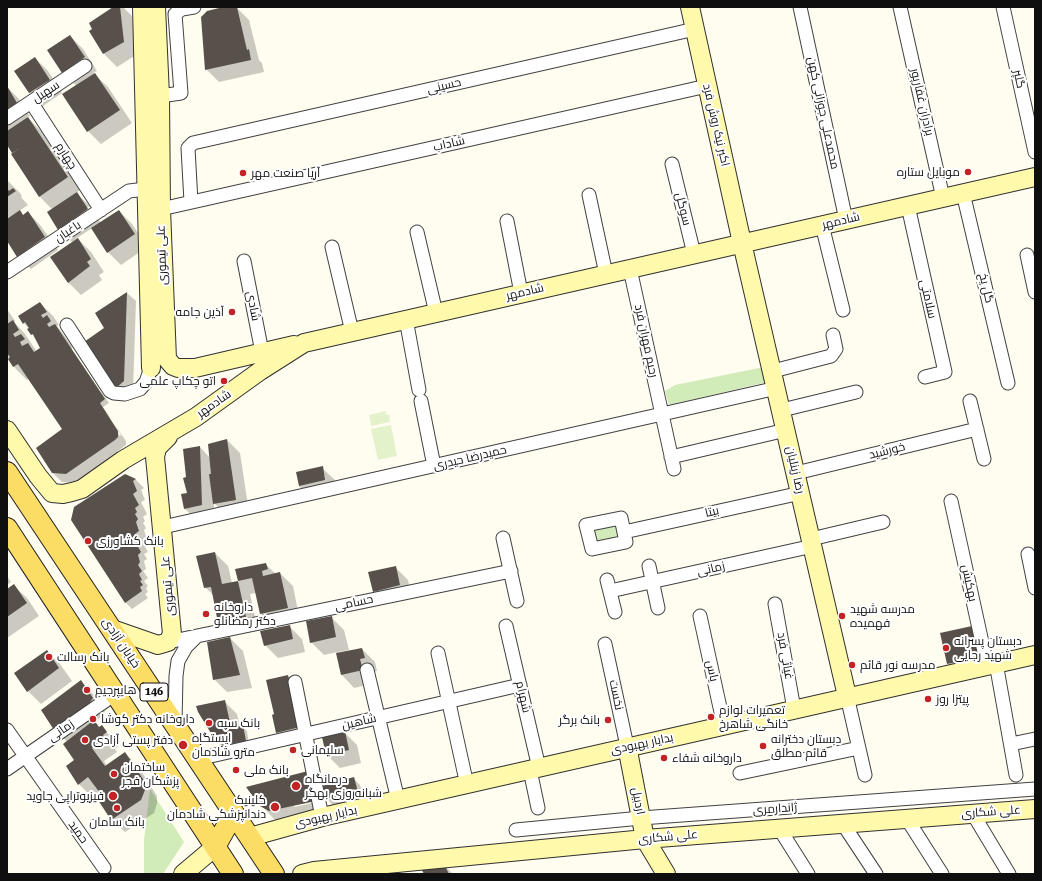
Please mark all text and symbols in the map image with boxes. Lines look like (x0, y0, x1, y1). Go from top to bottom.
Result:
street label: محمدعلی جوزانی کهن (804, 55, 842, 171)
street label: برادران غفارپور (907, 67, 937, 137)
street label: گلپر (1010, 68, 1028, 90)
street label: حسینی (426, 75, 462, 97)
street label: سهیل (30, 78, 62, 106)
street label: اکبر نیک روش فرد (699, 82, 733, 168)
street label: شاداب (432, 133, 466, 155)
street label: چهارم (52, 140, 80, 172)
place label: موبایل ستاره (897, 165, 960, 179)
place label: آریا صنعت مهر (251, 166, 320, 180)
marker: موبایل ستاره (963, 167, 973, 177)
marker: آریا صنعت مهر (238, 168, 248, 178)
street label: سوگل (672, 191, 694, 227)
street label: شادمهر (821, 210, 861, 232)
street label: باغبان (52, 218, 84, 246)
street label: علی تیموری (154, 225, 170, 285)
street label: گل یخ (976, 272, 996, 304)
street label: سلامتی (917, 278, 939, 320)
street label: شادمهر (505, 281, 545, 303)
street label: شادی (243, 290, 263, 322)
street label: رحیم مهران فرد (631, 303, 661, 379)
place label: آذین جامه (176, 305, 224, 319)
marker: آذین جامه (227, 307, 237, 317)
place label: اتو چکاپ علمی (139, 374, 216, 388)
marker: اتو چکاپ علمی (219, 376, 229, 386)
street label: شادمهر (194, 387, 234, 421)
street label: خورشید (867, 440, 907, 462)
street label: حمیدرضا حیدری (432, 443, 508, 473)
street label: رضا زینلیان (783, 445, 807, 495)
street label: بیتا (704, 503, 720, 521)
place label: بانک کشاورزی (96, 534, 164, 548)
marker: بانک کشاورزی (83, 536, 93, 546)
street label: علی تیموری (158, 555, 178, 617)
street label: زمانی (696, 559, 726, 579)
street label: بهکیش (958, 563, 980, 603)
street label: حسامی (334, 592, 374, 614)
place label: داروخانه دکتر رمضانلو (214, 600, 276, 628)
place label: مدرسه شهید فهمیده (850, 602, 915, 630)
marker: داروخانه دکتر رمضانلو (201, 609, 211, 619)
marker: مدرسه شهید فهمیده (837, 611, 847, 621)
street label: خیابان آزادی (99, 615, 143, 671)
street label: غیاثی فرد (774, 631, 796, 681)
place label: دبستان پسرانه شهید رجایی (954, 634, 1022, 662)
marker: دبستان پسرانه شهید رجایی (941, 643, 951, 653)
place label: بانک رسالت (57, 650, 110, 664)
marker: بانک رسالت (44, 652, 54, 662)
place label: مدرسه نور قائم (860, 658, 935, 672)
street label: یاس (703, 659, 721, 683)
marker: مدرسه نور قائم (847, 660, 857, 670)
street label: نخست (606, 679, 626, 711)
street label: شهرام (512, 680, 534, 714)
place label: هایپرجیم (95, 683, 137, 697)
road number: 146 (140, 683, 168, 701)
marker: هایپرجیم (82, 685, 92, 695)
place label: پیتزا روز (936, 692, 969, 706)
marker: پیتزا روز (923, 694, 933, 704)
place label: تعمیرات لوازم خانگی شاهرخ (719, 703, 788, 731)
street label: شاهین (340, 711, 378, 733)
place label: داروخانه دکتر کوشا (101, 712, 194, 726)
marker: تعمیرات لوازم خانگی شاهرخ (706, 712, 716, 722)
place label: بانک برگر (559, 713, 600, 727)
marker: داروخانه دکتر کوشا (88, 714, 98, 724)
marker: بانک برگر (603, 715, 613, 725)
place label: بانک سپه (217, 716, 260, 730)
street label: زمانی (45, 717, 77, 745)
marker: بانک سپه (204, 718, 214, 728)
street label: بدایار بهبودی (609, 730, 675, 758)
place label: ایستگاه مترو شادمان (192, 731, 255, 759)
place label: دبستان دخترانه قائم مطلق (771, 732, 841, 760)
place label: دفتر پستی آزادی (93, 733, 173, 747)
marker: دفتر پستی آزادی (80, 735, 90, 745)
marker: ایستگاه مترو شادمان (177, 739, 189, 751)
marker: دبستان دخترانه قائم مطلق (758, 741, 768, 751)
place label: سلیمانی (301, 743, 344, 757)
marker: سلیمانی (288, 745, 298, 755)
place label: داروخانه شفاء (672, 751, 742, 765)
marker: داروخانه شفاء (659, 753, 669, 763)
place label: ساختمان پزشکان فجر (122, 760, 179, 788)
place label: بانک ملی (244, 763, 289, 777)
marker: بانک ملی (231, 765, 241, 775)
marker: ساختمان پزشکان فجر (109, 769, 119, 779)
place label: درمانگاه شبانه‌روزی بهگر (305, 772, 382, 800)
marker: درمانگاه شبانه‌روزی بهگر (290, 780, 302, 792)
street label: اردبیل (628, 786, 648, 816)
place label: فیزیوتراپی جاوید (26, 789, 104, 803)
marker: فیزیوتراپی جاوید (107, 790, 119, 802)
place label: کلینیک دندانپزشکی شادمان (167, 793, 266, 821)
street label: ژاندارمری (752, 800, 798, 818)
marker: کلینیک دندانپزشکی شادمان (269, 801, 281, 813)
marker: بانک سامان (112, 803, 122, 813)
street label: بدایار بهبودی (293, 803, 359, 831)
street label: علی شکاری (961, 803, 1021, 821)
place label: بانک سامان (89, 815, 145, 829)
street label: حمید (65, 818, 91, 846)
street label: علی شکاری (638, 827, 698, 847)

